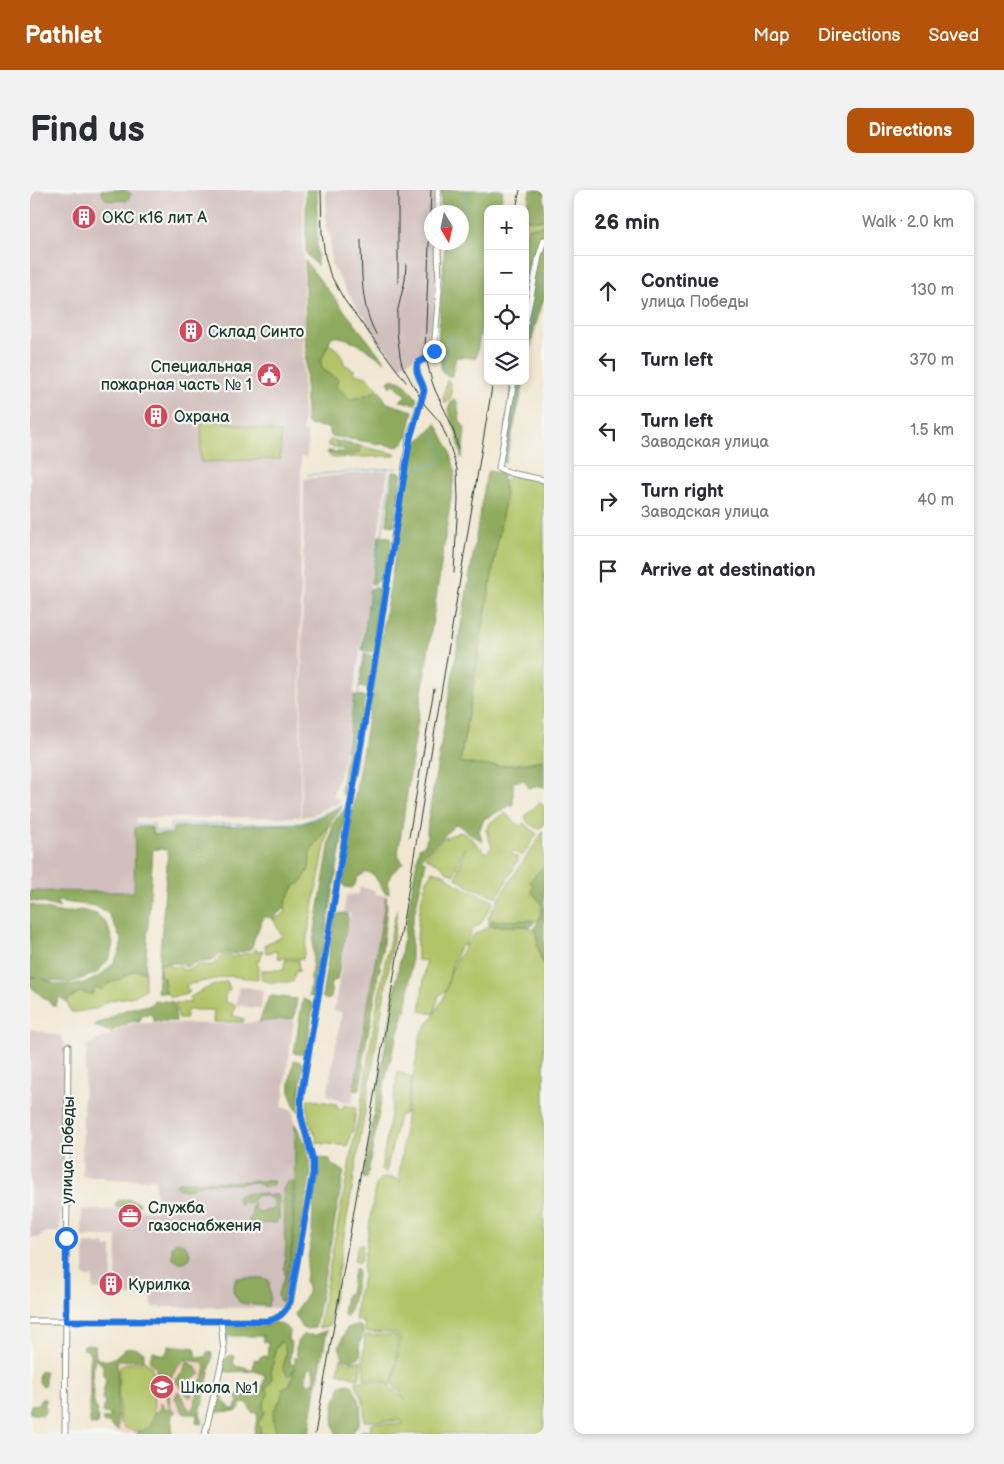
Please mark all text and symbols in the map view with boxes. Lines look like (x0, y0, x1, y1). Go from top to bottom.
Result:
text: Pathlet (25, 21, 102, 50)
text: Map (754, 25, 790, 46)
text: Directions (818, 25, 900, 46)
text: Saved (928, 25, 979, 46)
button: Directions (847, 108, 974, 153)
text: Find us (30, 109, 145, 152)
building icon: ОКС к16 лит А (71, 204, 97, 230)
north arrow (424, 205, 469, 250)
map controls (484, 205, 529, 385)
button: + (484, 205, 529, 250)
place label: ОКС к16 лит А (102, 209, 207, 228)
text: 26 min (594, 210, 660, 235)
text: Walk · 2.0 km (862, 213, 954, 232)
button: − (484, 250, 529, 295)
text: Continue (641, 270, 719, 293)
icon: ahead (594, 277, 622, 305)
text: 130 m (911, 281, 954, 300)
text: улица Победы (641, 293, 749, 312)
button: locate (484, 295, 529, 340)
building icon: Склад Синто (178, 318, 204, 344)
place label: Склад Синто (208, 323, 304, 342)
route end (423, 340, 446, 363)
button: layers (484, 340, 529, 385)
icon: left (594, 347, 622, 375)
text: Turn left (641, 349, 713, 372)
text: 370 m (909, 351, 954, 370)
place label: Специальная пожарная часть № 1 (101, 358, 252, 395)
public building icon: Специальная пожарная часть № 1 (256, 362, 282, 388)
building icon: Охрана (143, 403, 169, 429)
place label: Охрана (174, 408, 230, 427)
text: Turn left (641, 410, 713, 433)
icon: left (594, 417, 622, 445)
text: 1.5 km (910, 421, 954, 440)
text: Заводская улица (641, 433, 769, 452)
text: Turn right (641, 480, 724, 503)
icon: right (594, 487, 622, 515)
text: 40 m (917, 491, 954, 510)
text: Заводская улица (641, 503, 769, 522)
icon: arrive (594, 557, 622, 585)
text: Arrive at destination (641, 559, 816, 582)
street label: улица Победы (58, 1096, 79, 1204)
place label: Служба газоснабжения (148, 1199, 262, 1236)
office icon: Служба газоснабжения (117, 1203, 143, 1229)
route start (55, 1227, 78, 1250)
building icon: Курилка (98, 1271, 124, 1297)
place label: Курилка (128, 1276, 191, 1295)
school or university icon: Школа №1 (149, 1374, 175, 1400)
place label: Школа №1 (180, 1379, 258, 1398)

